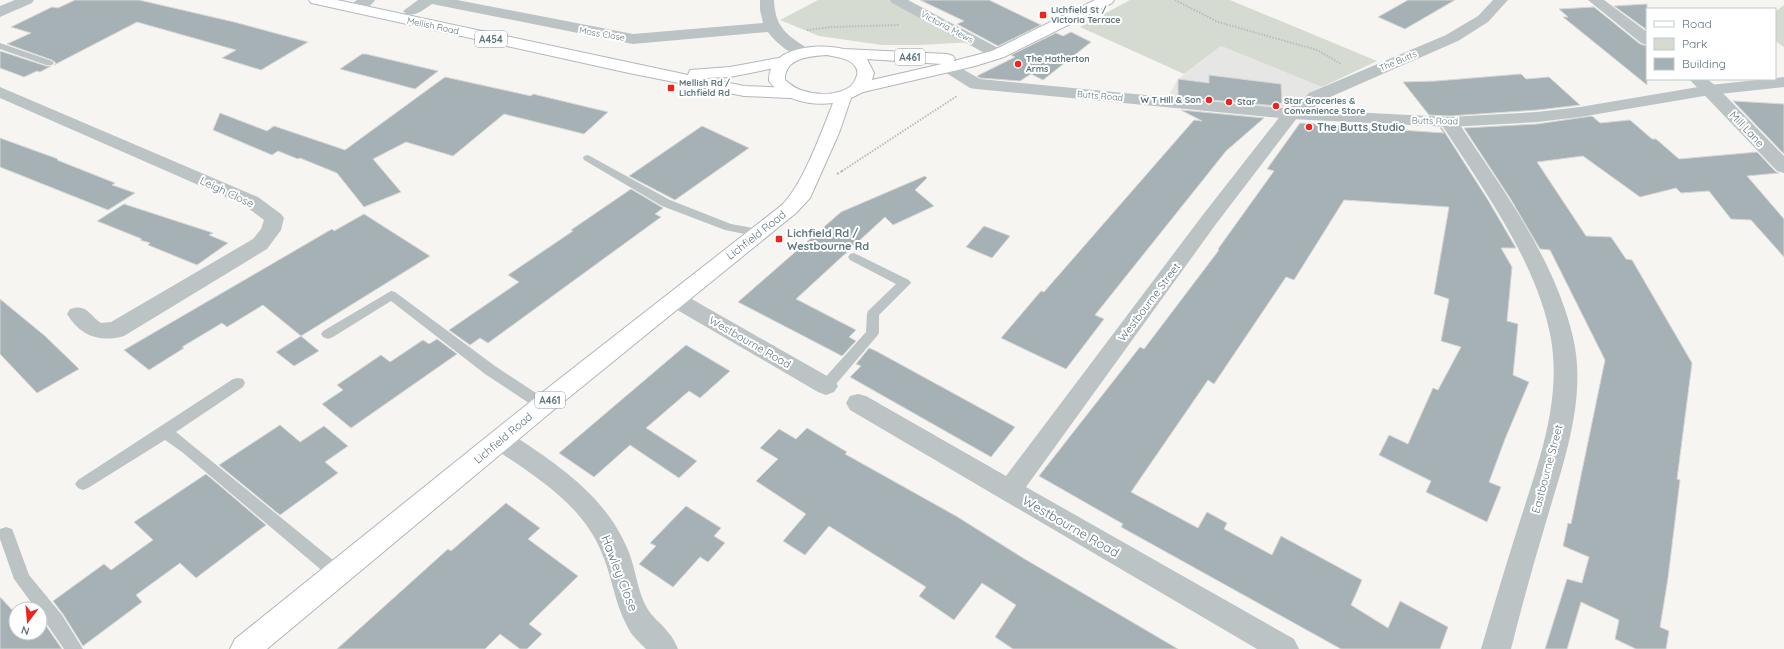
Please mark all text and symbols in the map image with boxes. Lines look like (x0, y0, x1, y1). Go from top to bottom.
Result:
place label: Lichfield St / Victoria Terrace (1051, 4, 1121, 25)
street label: Victoria Mews (919, 8, 975, 45)
legend (1646, 8, 1776, 80)
marker: Lichfield St / Victoria Terrace (1038, 10, 1048, 20)
street label: Mellish Road (406, 15, 460, 36)
text: Road (1682, 16, 1712, 31)
street label: Moss Close (578, 24, 626, 43)
road number: A454 (475, 31, 507, 47)
text: Park (1682, 36, 1707, 51)
street label: The Butts (1377, 48, 1418, 73)
road number: A461 (895, 49, 925, 65)
place label: The Hatherton Arms (1026, 53, 1090, 74)
text: Building (1682, 56, 1726, 71)
marker: The Hatherton Arms (1013, 59, 1023, 69)
place label: Mellish Rd / Lichfield Rd (679, 77, 730, 98)
marker: Mellish Rd / Lichfield Rd (666, 83, 676, 93)
street label: Butts Road (1077, 88, 1124, 103)
place label: W T Hill & Son (1141, 94, 1201, 105)
marker: W T Hill & Son (1204, 95, 1214, 105)
place label: Star Groceries & Convenience Store (1284, 95, 1365, 116)
place label: Star (1237, 96, 1256, 107)
marker: Star (1224, 97, 1234, 107)
marker: Star Groceries & Convenience Store (1271, 101, 1281, 111)
street label: Mill Lane (1727, 108, 1767, 150)
street label: Butts Road (1412, 115, 1458, 126)
place label: The Butts Studio (1317, 120, 1405, 134)
marker: The Butts Studio (1304, 122, 1314, 132)
street label: Leigh Close (198, 173, 256, 211)
street label: Lichfield Road (723, 207, 789, 263)
place label: Lichfield Rd / Westbourne Rd (787, 226, 869, 253)
marker: Lichfield Rd / Westbourne Rd (774, 234, 784, 244)
street label: Westbourne Street (1115, 260, 1183, 344)
street label: Westbourne Road (707, 313, 793, 371)
road number: A461 (535, 392, 565, 408)
street label: Lichfield Road (471, 409, 535, 467)
street label: Eastbourne Street (1528, 423, 1566, 515)
street label: Westbourne Road (1020, 492, 1122, 560)
street label: Hawley Close (598, 532, 642, 614)
north arrow (8, 601, 48, 641)
text: N (19, 623, 31, 638)

